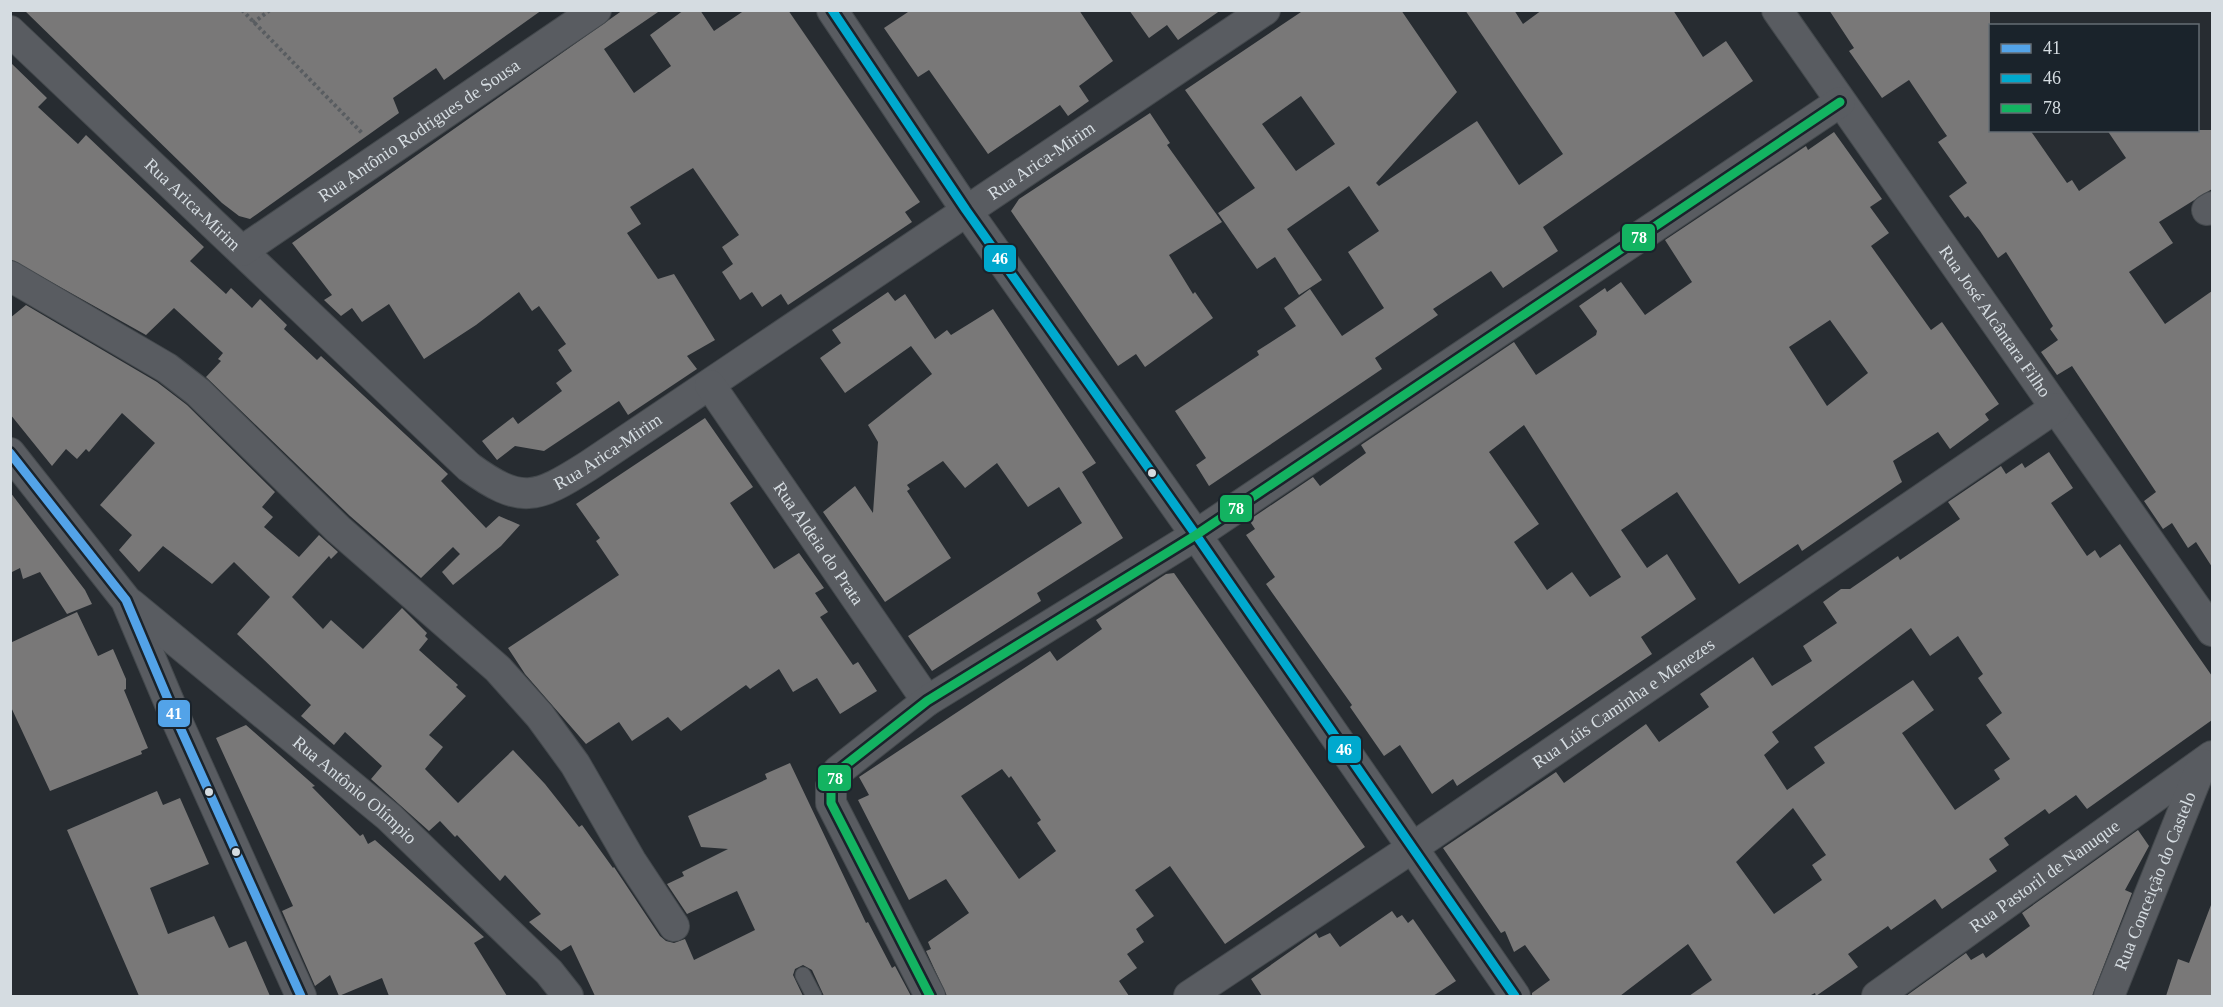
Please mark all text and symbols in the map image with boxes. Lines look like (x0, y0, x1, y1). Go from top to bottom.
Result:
legend (1989, 24, 2199, 132)
text: 41 (2043, 38, 2061, 58)
street label: Rua Antônio Rodrigues de Sousa (314, 55, 523, 206)
text: 46 (2043, 68, 2061, 88)
text: 78 (2043, 98, 2061, 118)
street label: Rua Arica-Mirim (984, 118, 1099, 204)
street label: Rua Arica-Mirim (141, 154, 245, 255)
line badge: 78 (1621, 223, 1656, 252)
text: 78 (1631, 229, 1647, 246)
street label: Rua José Alcântara Filho (1935, 242, 2055, 401)
line badge: 46 (983, 244, 1017, 273)
text: 46 (992, 250, 1008, 267)
street label: Rua Arica-Mirim (551, 409, 666, 494)
unlabelled marker (1146, 467, 1158, 479)
street label: Rua Aldeia do Prata (770, 478, 868, 609)
line badge: 78 (1219, 494, 1253, 523)
text: 78 (1228, 500, 1244, 517)
street label: Rua Lúis Caminha e Menezes (1529, 634, 1718, 773)
line badge: 41 (157, 699, 191, 728)
text: 41 (166, 705, 182, 722)
street label: Rua Antônio Olímpio (289, 732, 421, 848)
line badge: 46 (1327, 735, 1362, 764)
text: 46 (1336, 741, 1352, 758)
line badge: 78 (817, 764, 852, 792)
text: 78 (827, 770, 843, 787)
unlabelled marker (203, 786, 215, 798)
street label: Rua Conceição do Castelo (2110, 789, 2200, 973)
street label: Rua Pastoril de Nanuque (1966, 816, 2123, 936)
unlabelled marker (230, 846, 242, 858)

